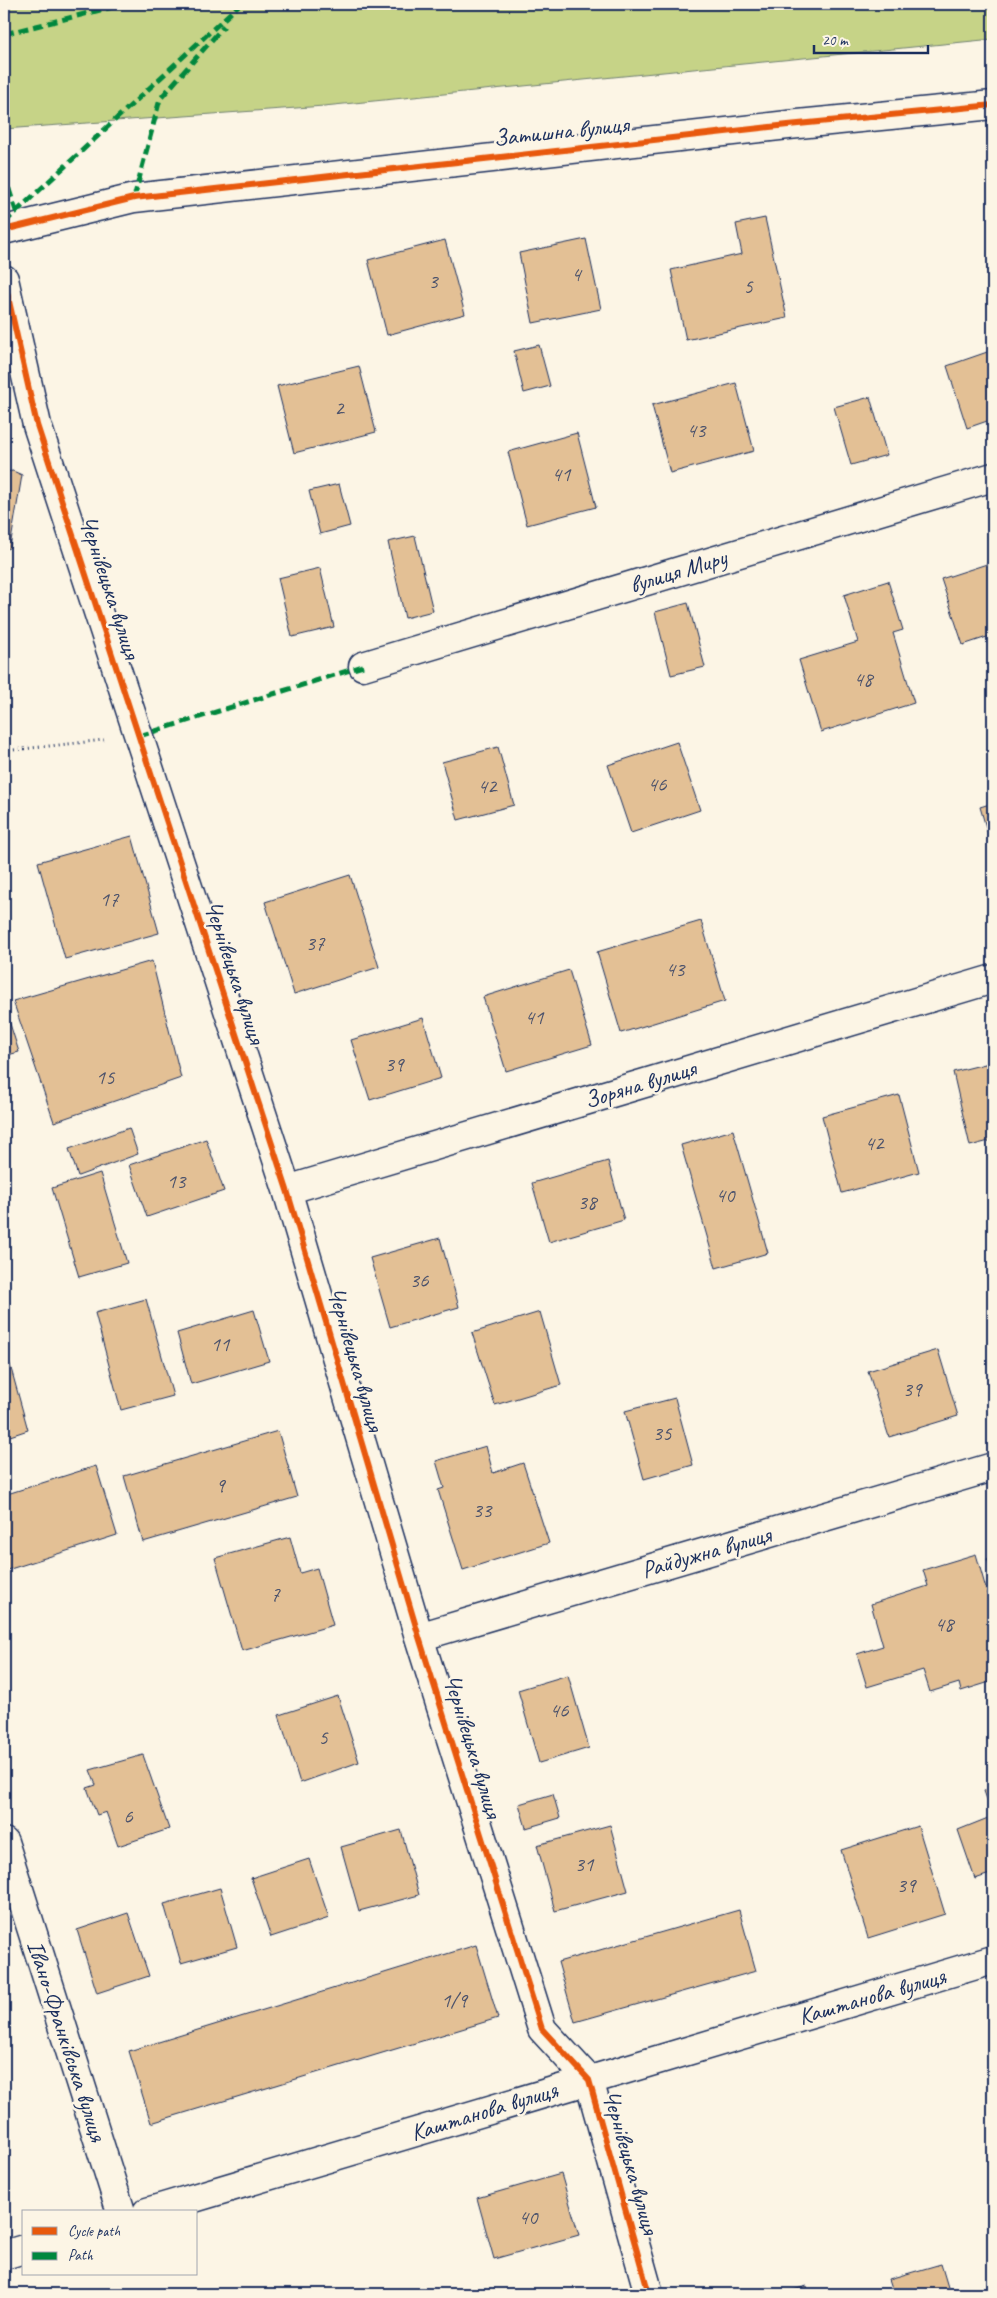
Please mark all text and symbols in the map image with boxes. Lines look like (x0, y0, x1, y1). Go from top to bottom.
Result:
scale bar (814, 22, 928, 54)
text: 20 m (822, 31, 849, 50)
street label: Затишна вулиця (492, 109, 632, 153)
house number: 4 (571, 261, 583, 287)
house number: 3 (428, 268, 439, 294)
house number: 5 (743, 273, 754, 299)
house number: 2 (334, 395, 345, 421)
house number: 43 (687, 417, 707, 443)
house number: 41 (552, 461, 572, 487)
street label: Чернівецька вулиця (73, 512, 148, 664)
street label: вулиця Миру (626, 542, 732, 600)
house number: 48 (854, 666, 875, 692)
house number: 46 (648, 771, 667, 797)
house number: 42 (478, 773, 498, 799)
house number: 17 (100, 886, 120, 912)
street label: Чернівецька вулиця (198, 897, 273, 1049)
house number: 37 (306, 930, 326, 956)
house number: 43 (666, 956, 686, 982)
house number: 41 (525, 1004, 545, 1030)
house number: 39 (385, 1051, 405, 1077)
street label: Зоряна вулиця (581, 1052, 701, 1115)
house number: 15 (96, 1064, 116, 1090)
house number: 42 (865, 1130, 885, 1156)
house number: 13 (167, 1168, 187, 1194)
house number: 40 (716, 1182, 736, 1208)
house number: 38 (578, 1189, 599, 1215)
house number: 36 (410, 1267, 429, 1293)
street label: Чернівецька вулиця (321, 1284, 391, 1436)
house number: 11 (211, 1331, 231, 1357)
house number: 39 (903, 1376, 923, 1402)
house number: 35 (653, 1420, 673, 1446)
house number: 9 (215, 1472, 226, 1498)
house number: 33 (473, 1497, 493, 1523)
street label: Райдужна вулиця (638, 1519, 776, 1585)
house number: 7 (270, 1581, 281, 1607)
house number: 48 (935, 1611, 956, 1637)
street label: Чернівецька вулиця (437, 1671, 509, 1823)
house number: 46 (550, 1697, 569, 1723)
house number: 5 (318, 1724, 329, 1750)
house number: 6 (123, 1803, 133, 1829)
house number: 31 (575, 1851, 595, 1877)
house number: 39 (897, 1872, 917, 1898)
street label: Івано-Франківська вулиця (20, 1937, 114, 2147)
street label: Каштанова вулиця (795, 1960, 950, 2031)
house number: 1/9 (441, 1987, 468, 2013)
street label: Каштанова вулиця (407, 2074, 562, 2148)
street label: Чернівецька вулиця (596, 2087, 666, 2239)
house number: 40 (519, 2204, 539, 2230)
legend (22, 2210, 198, 2276)
text: Cycle path (68, 2222, 120, 2241)
text: Path (68, 2246, 94, 2265)

